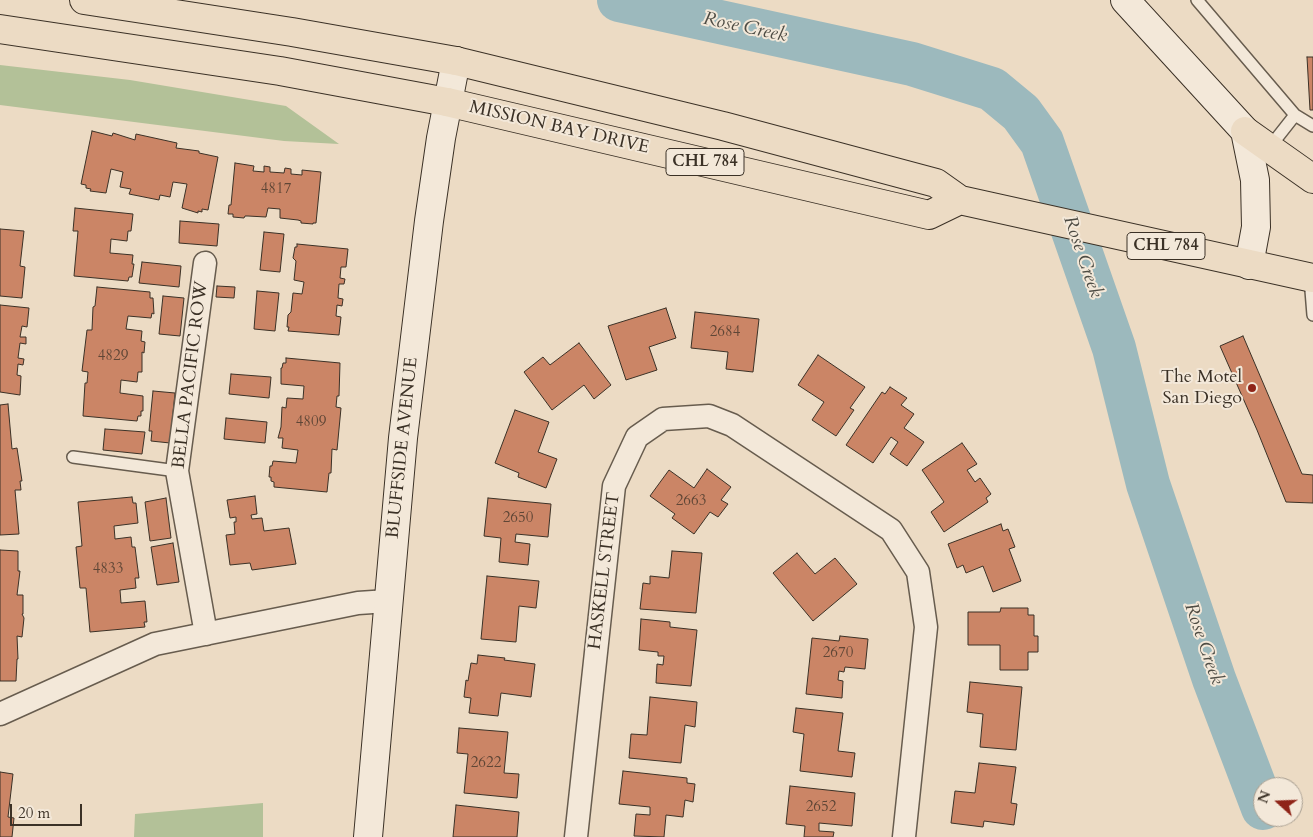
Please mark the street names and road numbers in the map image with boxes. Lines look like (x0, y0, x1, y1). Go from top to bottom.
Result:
street label: MISSION BAY DRIVE (467, 97, 651, 159)
road number: CHL 784 (666, 148, 744, 176)
road number: CHL 784 (1127, 232, 1205, 260)
street label: BELLA PACIFIC ROW (169, 280, 213, 470)
street label: BLUFFSIDE AVENUE (383, 356, 423, 540)
street label: HASKELL STREET (585, 491, 625, 651)

